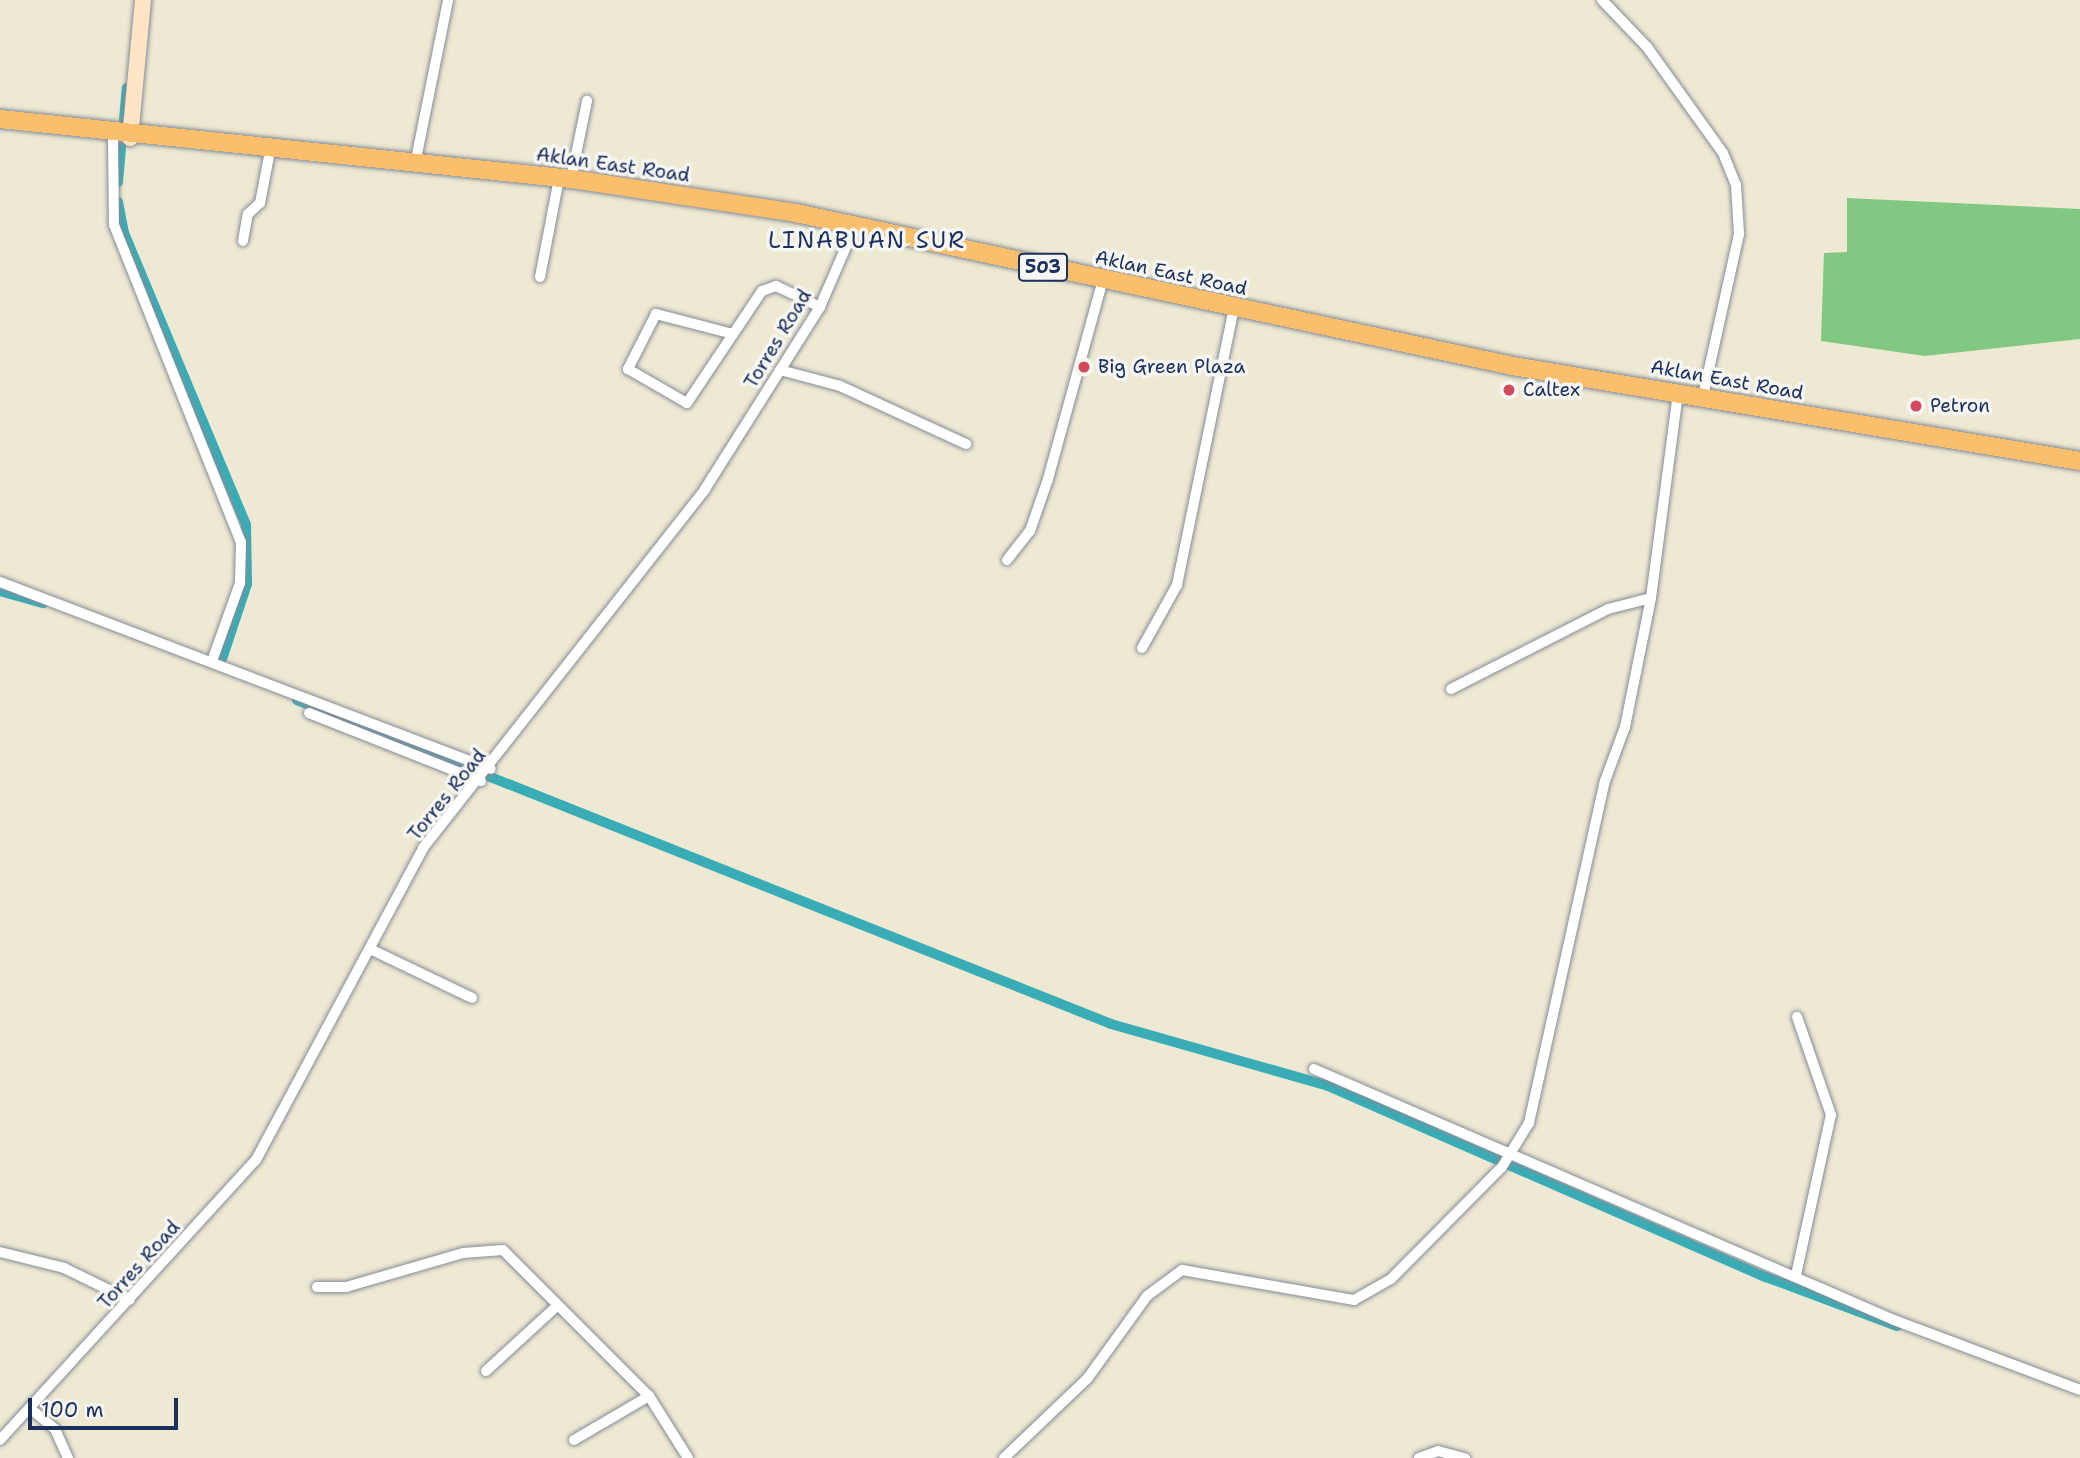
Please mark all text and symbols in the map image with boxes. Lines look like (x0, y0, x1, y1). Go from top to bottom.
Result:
street label: Aklan East Road (535, 143, 691, 187)
district label: LINABUAN SUR (769, 226, 965, 254)
street label: Aklan East Road (1093, 246, 1249, 300)
road number: 503 (1017, 253, 1069, 282)
street label: Torres Road (740, 285, 816, 393)
street label: Aklan East Road (1649, 355, 1805, 405)
place label: Big Green Plaza (1098, 356, 1245, 378)
marker: Big Green Plaza (1076, 359, 1092, 375)
place label: Caltex (1523, 379, 1580, 401)
marker: Caltex (1501, 382, 1517, 398)
place label: Petron (1930, 395, 1990, 417)
marker: Petron (1908, 398, 1924, 414)
street label: Torres Road (403, 745, 491, 845)
street label: Torres Road (93, 1216, 185, 1314)
scale bar (32, 1384, 182, 1428)
text: 100 m (41, 1396, 104, 1424)

